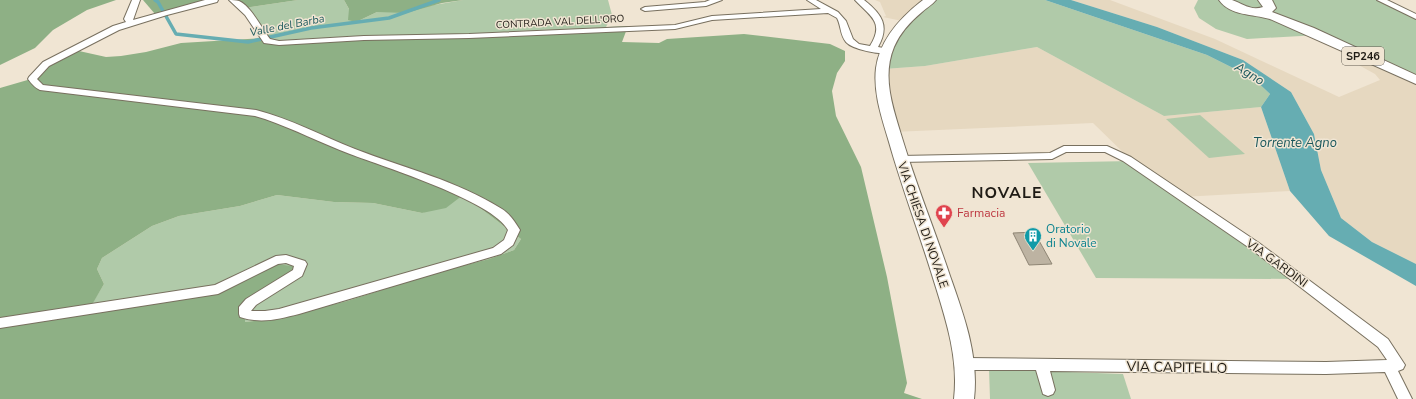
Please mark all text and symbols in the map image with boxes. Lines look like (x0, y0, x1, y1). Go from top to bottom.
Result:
water label: Valle del Barba (249, 11, 326, 40)
street label: CONTRADA VAL DELL'ORO (495, 12, 625, 32)
road number: SP246 (1342, 47, 1384, 65)
water label: Agno (1230, 57, 1268, 90)
water label: Torrente Agno (1253, 134, 1337, 152)
street label: VIA CHIESA DI NOVALE (894, 159, 952, 290)
district label: NOVALE (971, 182, 1043, 204)
pharmacy icon: Farmacia (934, 203, 954, 228)
place label: Farmacia (957, 205, 1005, 221)
place label: Oratorio di Novale (1046, 221, 1097, 251)
building icon: Oratorio di Novale (1023, 226, 1043, 251)
street label: VIA GARDINI (1242, 235, 1311, 291)
street label: VIA CAPITELLO (1125, 357, 1228, 378)

